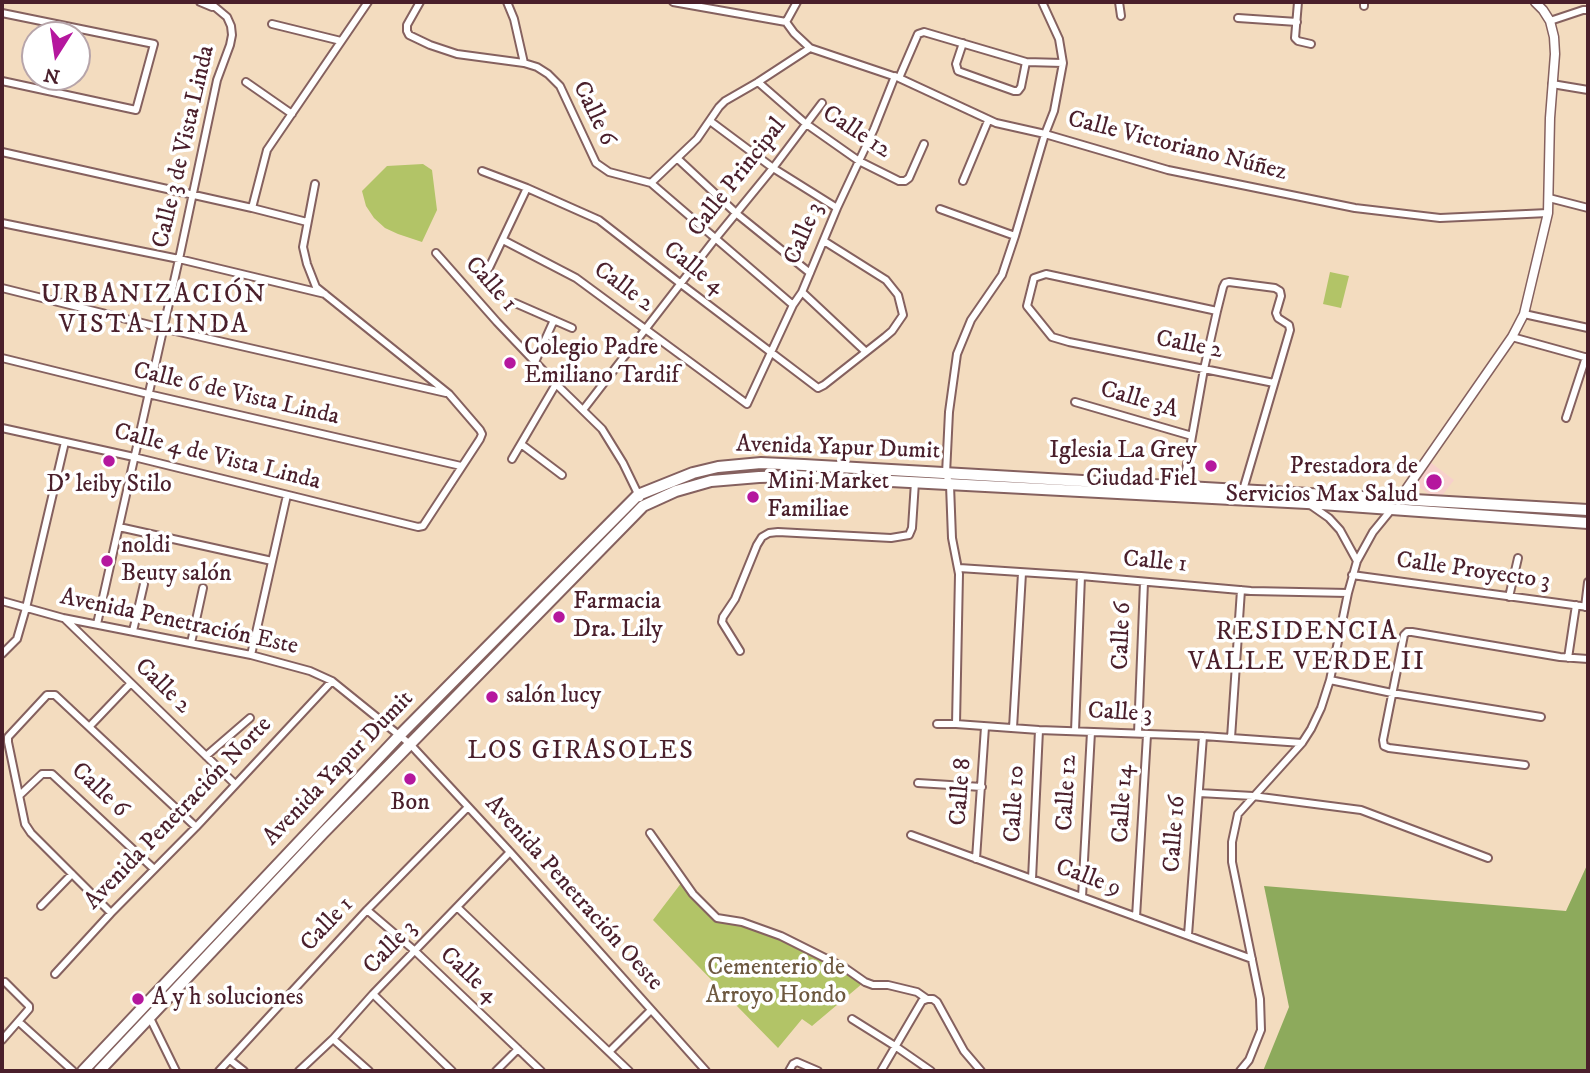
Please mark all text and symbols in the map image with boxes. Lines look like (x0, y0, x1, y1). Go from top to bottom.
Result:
north arrow (21, 21, 91, 91)
street label: Calle 3 de Vista Linda (148, 43, 222, 251)
text: N (42, 62, 62, 88)
street label: Calle 6 (565, 77, 621, 151)
street label: Calle 12 (816, 100, 896, 166)
street label: Calle Victoriano Núñez (1065, 106, 1289, 188)
street label: Calle Principal (683, 113, 793, 243)
street label: Calle 3 (779, 199, 831, 269)
street label: Calle 4 (657, 236, 729, 302)
street label: Calle 1 (458, 251, 522, 319)
street label: Calle 2 (587, 257, 659, 319)
district label: URBANIZACIÓN VISTA LINDA (42, 281, 266, 342)
street label: Calle 2 (1153, 325, 1225, 367)
place label: Colegio Padre Emiliano Tardif (524, 335, 679, 391)
marker: Colegio Padre Emiliano Tardif (502, 355, 518, 371)
street label: Calle 6 de Vista Linda (130, 357, 342, 433)
street label: Calle 3A (1097, 376, 1181, 426)
street label: Calle 4 de Vista Linda (111, 418, 323, 498)
street label: Avenida Yapur Dumit (736, 431, 940, 467)
place label: Iglesia La Grey Ciudad Fiel (1049, 438, 1197, 494)
marker: D’ leiby Stilo (101, 453, 117, 469)
place label: Prestadora de Servicios Max Salud (1226, 454, 1418, 510)
marker: Iglesia La Grey Ciudad Fiel (1203, 458, 1219, 474)
place label: Mini Market Familiae (767, 469, 889, 525)
place label: D’ leiby Stilo (46, 472, 172, 500)
marker: Prestadora de Servicios Max Salud (1424, 472, 1444, 492)
marker: Mini Market Familiae (745, 489, 761, 505)
place label: noldi Beuty salón (121, 533, 231, 589)
street label: Calle 1 (1122, 546, 1188, 580)
street label: Calle Proyecto 3 (1394, 547, 1552, 597)
marker: noldi Beuty salón (99, 553, 115, 569)
street label: Avenida Penetración Este (57, 584, 301, 662)
place label: Farmacia Dra. Lily (573, 589, 663, 645)
street label: Calle 6 (1107, 601, 1139, 671)
marker: Farmacia Dra. Lily (551, 609, 567, 625)
district label: RESIDENCIA VALLE VERDE II (1190, 618, 1424, 680)
street label: Calle 2 (128, 653, 196, 721)
place label: salón lucy (506, 683, 601, 711)
street label: Avenida Yapur Dumit (258, 686, 420, 852)
marker: salón lucy (484, 689, 500, 705)
street label: Calle 3 (1087, 698, 1153, 730)
street label: Avenida Penetración Norte (79, 711, 279, 917)
district label: LOS GIRASOLES (469, 737, 693, 769)
street label: Calle 12 (1052, 754, 1084, 832)
street label: Calle 6 (64, 757, 134, 825)
street label: Calle 8 (945, 757, 979, 827)
street label: Calle 14 (1108, 764, 1140, 844)
street label: Calle 10 (1000, 765, 1032, 843)
marker: Bon (402, 771, 418, 787)
place label: Bon (390, 790, 430, 818)
street label: Avenida Penetración Oeste (478, 791, 668, 997)
street label: Calle 16 (1159, 795, 1193, 873)
street label: Calle 9 (1051, 854, 1125, 904)
street label: Calle 1 (296, 892, 360, 958)
street label: Calle 3 (358, 915, 424, 981)
street label: Calle 4 (433, 942, 503, 1010)
park label: Cementerio de Arroyo Hondo (706, 955, 846, 1011)
place label: A y h soluciones (152, 985, 304, 1013)
marker: A y h soluciones (130, 991, 146, 1007)

